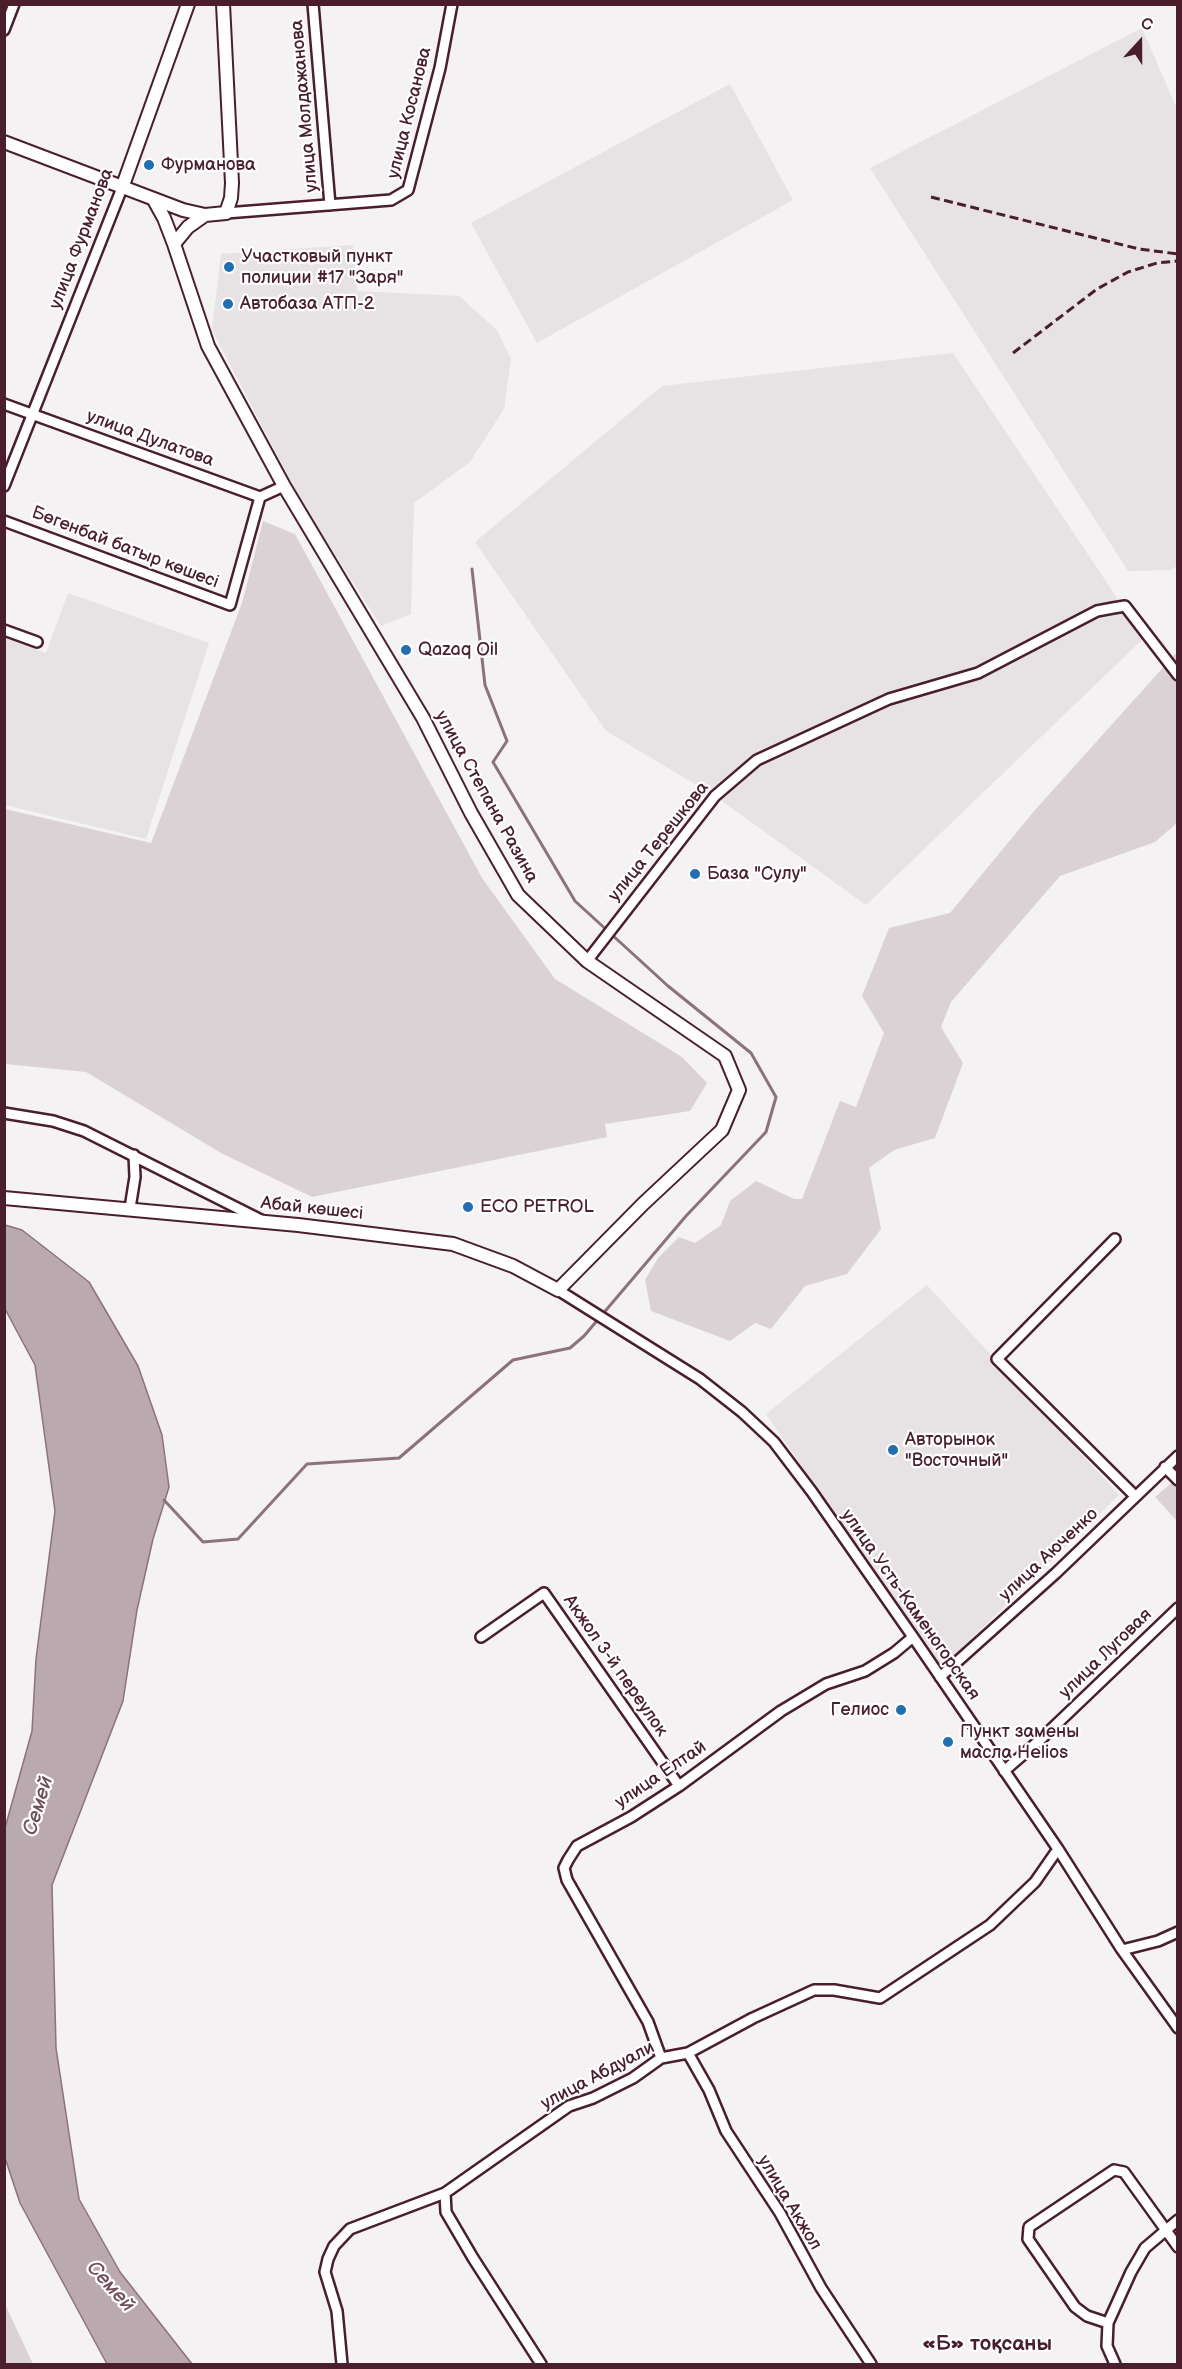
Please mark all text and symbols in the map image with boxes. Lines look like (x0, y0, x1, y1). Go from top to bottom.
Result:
north arrow (1110, 12, 1170, 72)
text: С (1138, 14, 1155, 36)
street label: улица Молдажанова (287, 19, 323, 193)
street label: улица Косанова (383, 45, 437, 181)
place label: Фурманова (161, 154, 256, 176)
marker: Фурманова (142, 158, 156, 172)
street label: улица Фурманова (45, 165, 119, 313)
place label: Участковый пункт полиции #17 "Заря" (241, 246, 403, 288)
marker: Участковый пункт полиции #17 "Заря" (222, 260, 236, 274)
place label: Автобаза АТП-2 (240, 293, 374, 315)
marker: Автобаза АТП-2 (221, 297, 235, 311)
street label: улица Дулатова (83, 406, 217, 472)
street label: Бөгенбай батыр көшесі (28, 502, 222, 594)
place label: Qazaq Oil (418, 639, 498, 661)
marker: Qazaq Oil (399, 643, 413, 657)
street label: улица Степана Разина (430, 707, 542, 887)
street label: улица Терешкова (604, 778, 714, 906)
place label: База "Сулу" (707, 863, 807, 885)
marker: База "Сулу" (688, 867, 702, 881)
street label: Абай көшесі (260, 1193, 364, 1225)
place label: ECO PETROL (480, 1196, 594, 1218)
marker: ECO PETROL (461, 1200, 475, 1214)
place label: Авторынок "Восточный" (905, 1429, 1008, 1472)
marker: Авторынок "Восточный" (886, 1443, 900, 1457)
street label: улица Аюченко (995, 1504, 1103, 1606)
street label: улица Усть-Каменогорская (836, 1506, 984, 1704)
street label: Акжол 3-й переулок (558, 1591, 672, 1741)
street label: улица Луговая (1055, 1604, 1157, 1704)
place label: Гелиос (831, 1699, 889, 1721)
marker: Гелиос (894, 1703, 908, 1717)
place label: Пункт замены масла Helios (960, 1721, 1079, 1764)
marker: Пункт замены масла Helios (941, 1735, 955, 1749)
street label: улица Елтай (611, 1737, 711, 1813)
water label: Семей (19, 1774, 59, 1838)
street label: улица Абдуали (537, 2037, 659, 2115)
street label: улица Акжол (752, 2152, 826, 2254)
water label: Семей (81, 2257, 139, 2317)
district label: «Б» тоқсаны (922, 2332, 1052, 2358)

